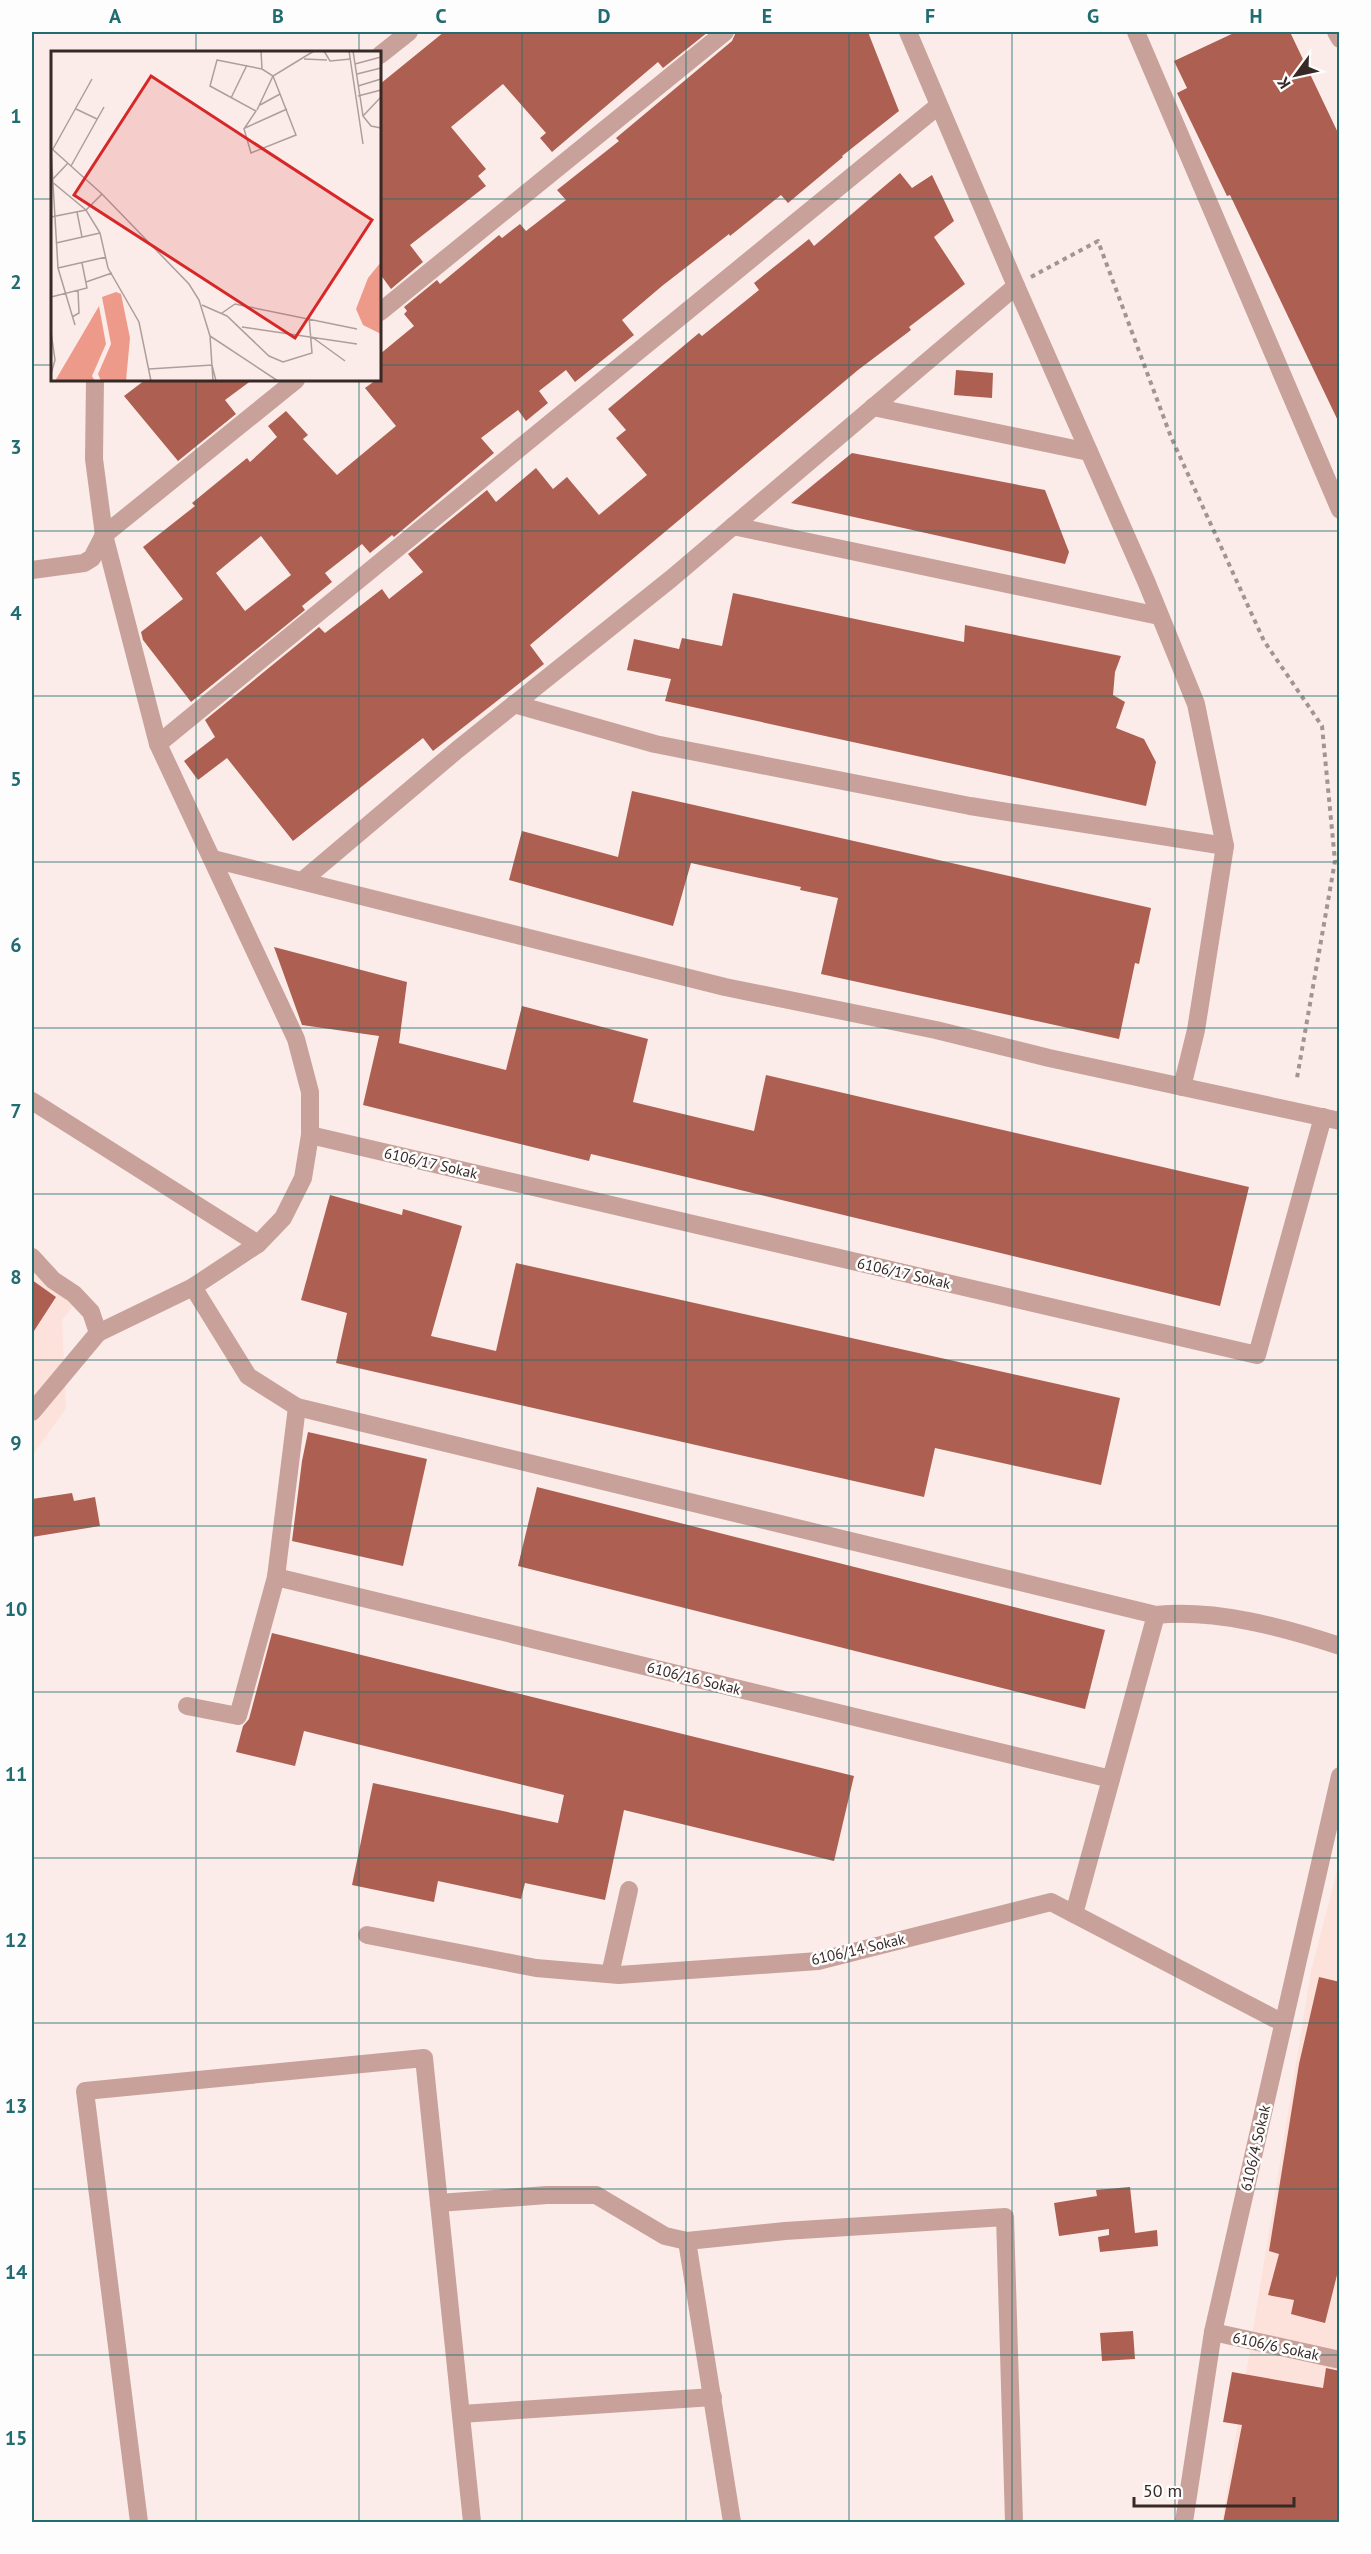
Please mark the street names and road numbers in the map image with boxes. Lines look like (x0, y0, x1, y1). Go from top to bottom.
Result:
street label: 6106/17 Sokak (382, 1143, 480, 1183)
street label: 6106/17 Sokak (855, 1253, 953, 1293)
street label: 6106/16 Sokak (645, 1657, 744, 1699)
street label: 6106/14 Sokak (809, 1929, 908, 1969)
street label: 6106/4 Sokak (1236, 2102, 1274, 2193)
street label: 6106/6 Sokak (1231, 2328, 1322, 2365)

